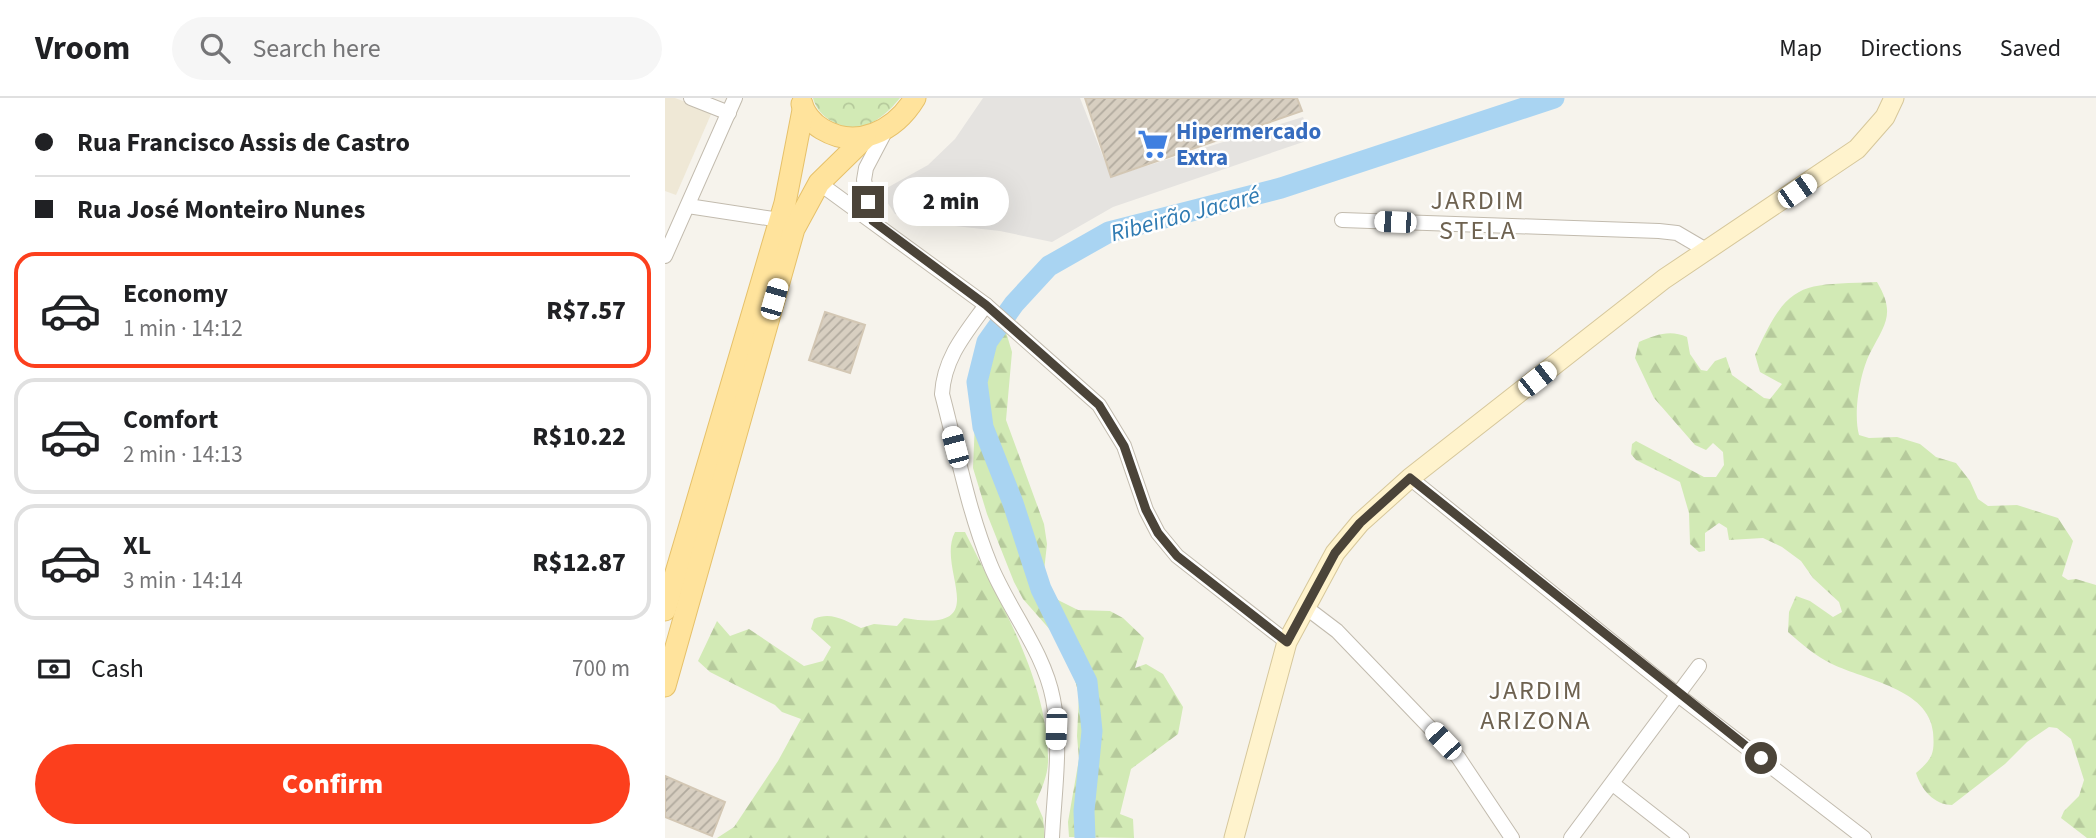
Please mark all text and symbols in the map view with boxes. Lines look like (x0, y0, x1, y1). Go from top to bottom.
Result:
search box (172, 17, 662, 80)
text: Vroom (35, 25, 130, 72)
icon: search (196, 29, 234, 67)
text: Search here (252, 30, 381, 67)
text: Map (1779, 31, 1822, 66)
text: Directions (1860, 31, 1962, 66)
text: Saved (2000, 31, 2061, 66)
place label: Hipermercado Extra (1176, 115, 1321, 174)
text: Rua Francisco Assis de Castro (77, 124, 410, 161)
supermarket icon: Hipermercado Extra (1136, 127, 1170, 161)
car (1774, 170, 1821, 212)
callout: 2 min (893, 178, 1008, 226)
water label: Ribeirão Jacaré (1107, 178, 1264, 251)
district label: JARDIM STELA (1430, 182, 1526, 249)
text: 2 min (923, 185, 979, 218)
route end (852, 186, 884, 218)
text: Rua José Monteiro Nunes (77, 191, 365, 228)
car (1374, 211, 1417, 233)
text: Economy (123, 275, 228, 312)
car (759, 276, 790, 322)
icon: car (39, 279, 102, 342)
text: R$7.57 (546, 292, 626, 329)
text: 1 min · 14:12 (123, 312, 243, 345)
car (1514, 358, 1561, 400)
text: Comfort (123, 401, 218, 438)
icon: car (39, 405, 102, 468)
text: R$10.22 (532, 418, 626, 455)
car (940, 424, 971, 470)
text: 2 min · 14:13 (123, 438, 243, 471)
text: XL (123, 527, 151, 564)
icon: car (39, 531, 102, 594)
text: R$12.87 (532, 544, 626, 581)
text: 3 min · 14:14 (123, 564, 243, 597)
icon: cash (35, 650, 73, 688)
text: Cash (91, 650, 144, 687)
text: 700 m (572, 652, 630, 685)
district label: JARDIM ARIZONA (1480, 672, 1592, 739)
car (1045, 708, 1068, 750)
car (1421, 718, 1466, 764)
route start (1745, 742, 1777, 774)
button: Confirm (35, 744, 630, 824)

